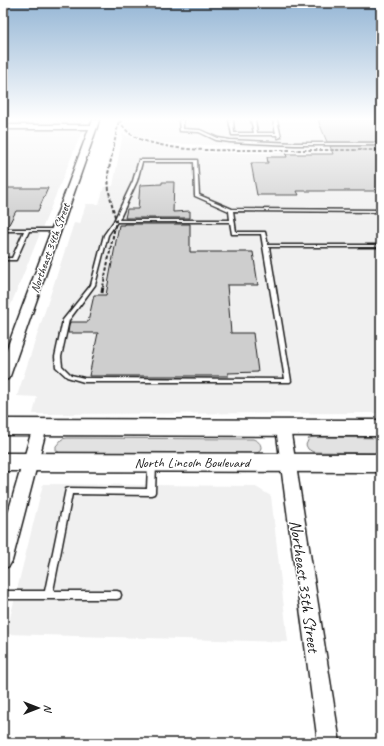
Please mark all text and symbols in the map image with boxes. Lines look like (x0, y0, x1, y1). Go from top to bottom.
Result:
street label: Northeast 34th Street (26, 200, 74, 295)
street label: North Lincoln Boulevard (134, 454, 252, 471)
street label: Northeast 35th Street (285, 519, 324, 656)
north arrow (18, 688, 58, 728)
text: N (41, 705, 55, 714)

